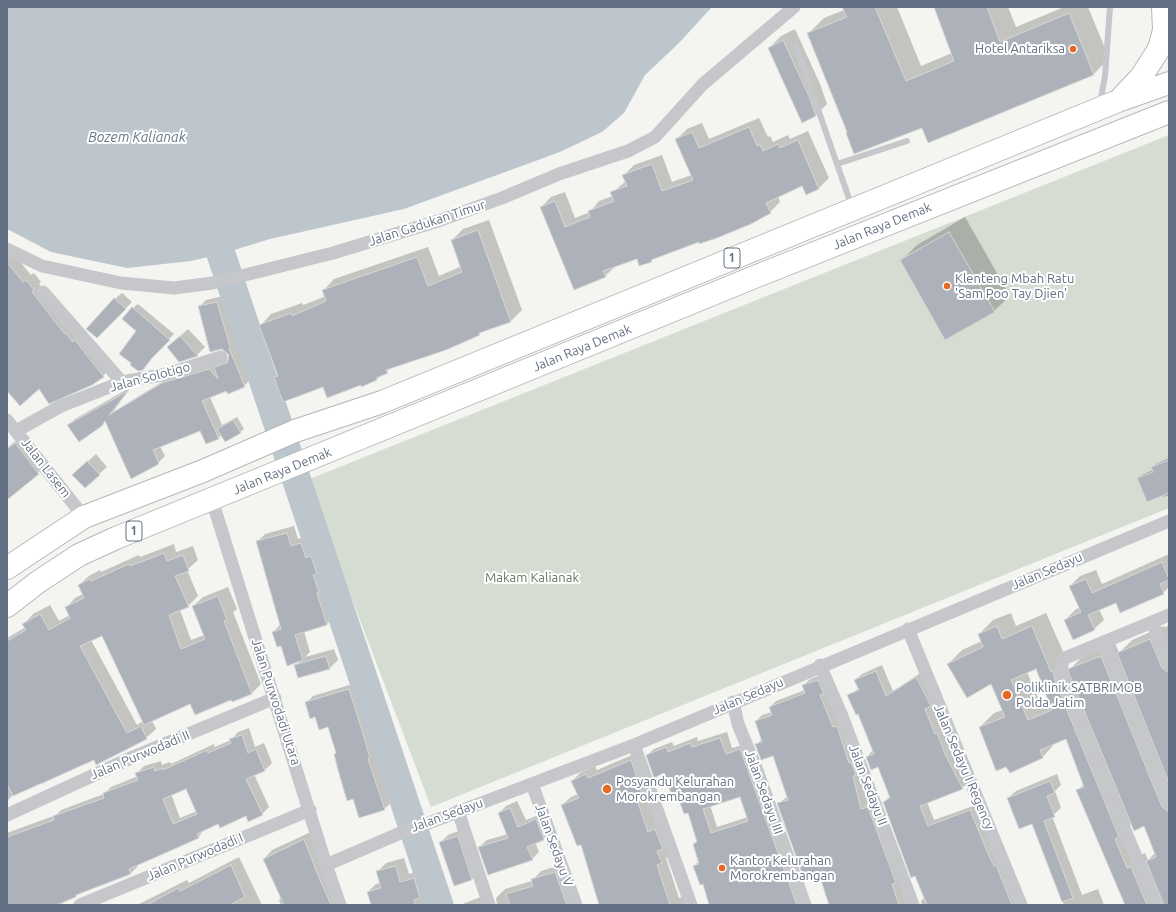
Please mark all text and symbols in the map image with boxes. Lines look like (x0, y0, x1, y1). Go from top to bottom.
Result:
place label: Hotel Antariksa (975, 41, 1065, 57)
marker: Hotel Antariksa (1068, 44, 1078, 54)
water label: Bozem Kalianak (88, 129, 186, 145)
street label: Jalan Gadukan Timur (367, 197, 487, 249)
street label: Jalan Raya Demak (830, 199, 934, 253)
road number: 1 (724, 248, 740, 268)
place label: Klenteng Mbah Ratu 'Sam Poo Tay Djien' (955, 271, 1074, 302)
marker: Klenteng Mbah Ratu 'Sam Poo Tay Djien' (942, 281, 952, 291)
street label: Jalan Raya Demak (530, 321, 634, 375)
street label: Jalan Solotigo (108, 359, 192, 395)
street label: Jalan Lasem (18, 435, 74, 501)
street label: Jalan Raya Demak (230, 444, 334, 498)
road number: 1 (126, 521, 142, 541)
street label: Jalan Sedayu (1009, 549, 1085, 593)
park label: Makam Kalianak (485, 570, 579, 586)
street label: Jalan Purwodadi Utara (248, 637, 304, 767)
street label: Jalan Sedayu (710, 674, 786, 718)
place label: Poliklinik SATBRIMOB Polda Jatim (1016, 680, 1142, 711)
marker: Poliklinik SATBRIMOB Polda Jatim (1001, 689, 1013, 701)
street label: Jalan Sedayu I Regency (931, 702, 997, 832)
street label: Jalan Purwodadi II (88, 727, 192, 783)
street label: Jalan Sedayu II (845, 742, 891, 828)
street label: Jalan Sedayu III (742, 748, 786, 836)
place label: Posyandu Kelurahan Morokrembangan (616, 774, 734, 805)
marker: Posyandu Kelurahan Morokrembangan (601, 783, 613, 795)
street label: Jalan Sedayu (409, 795, 485, 835)
street label: Jalan Sedayu V (532, 802, 576, 888)
street label: Jalan Purwodadi I (145, 830, 245, 884)
place label: Kantor Kelurahan Morokrembangan (730, 853, 835, 884)
marker: Kantor Kelurahan Morokrembangan (717, 863, 727, 873)

